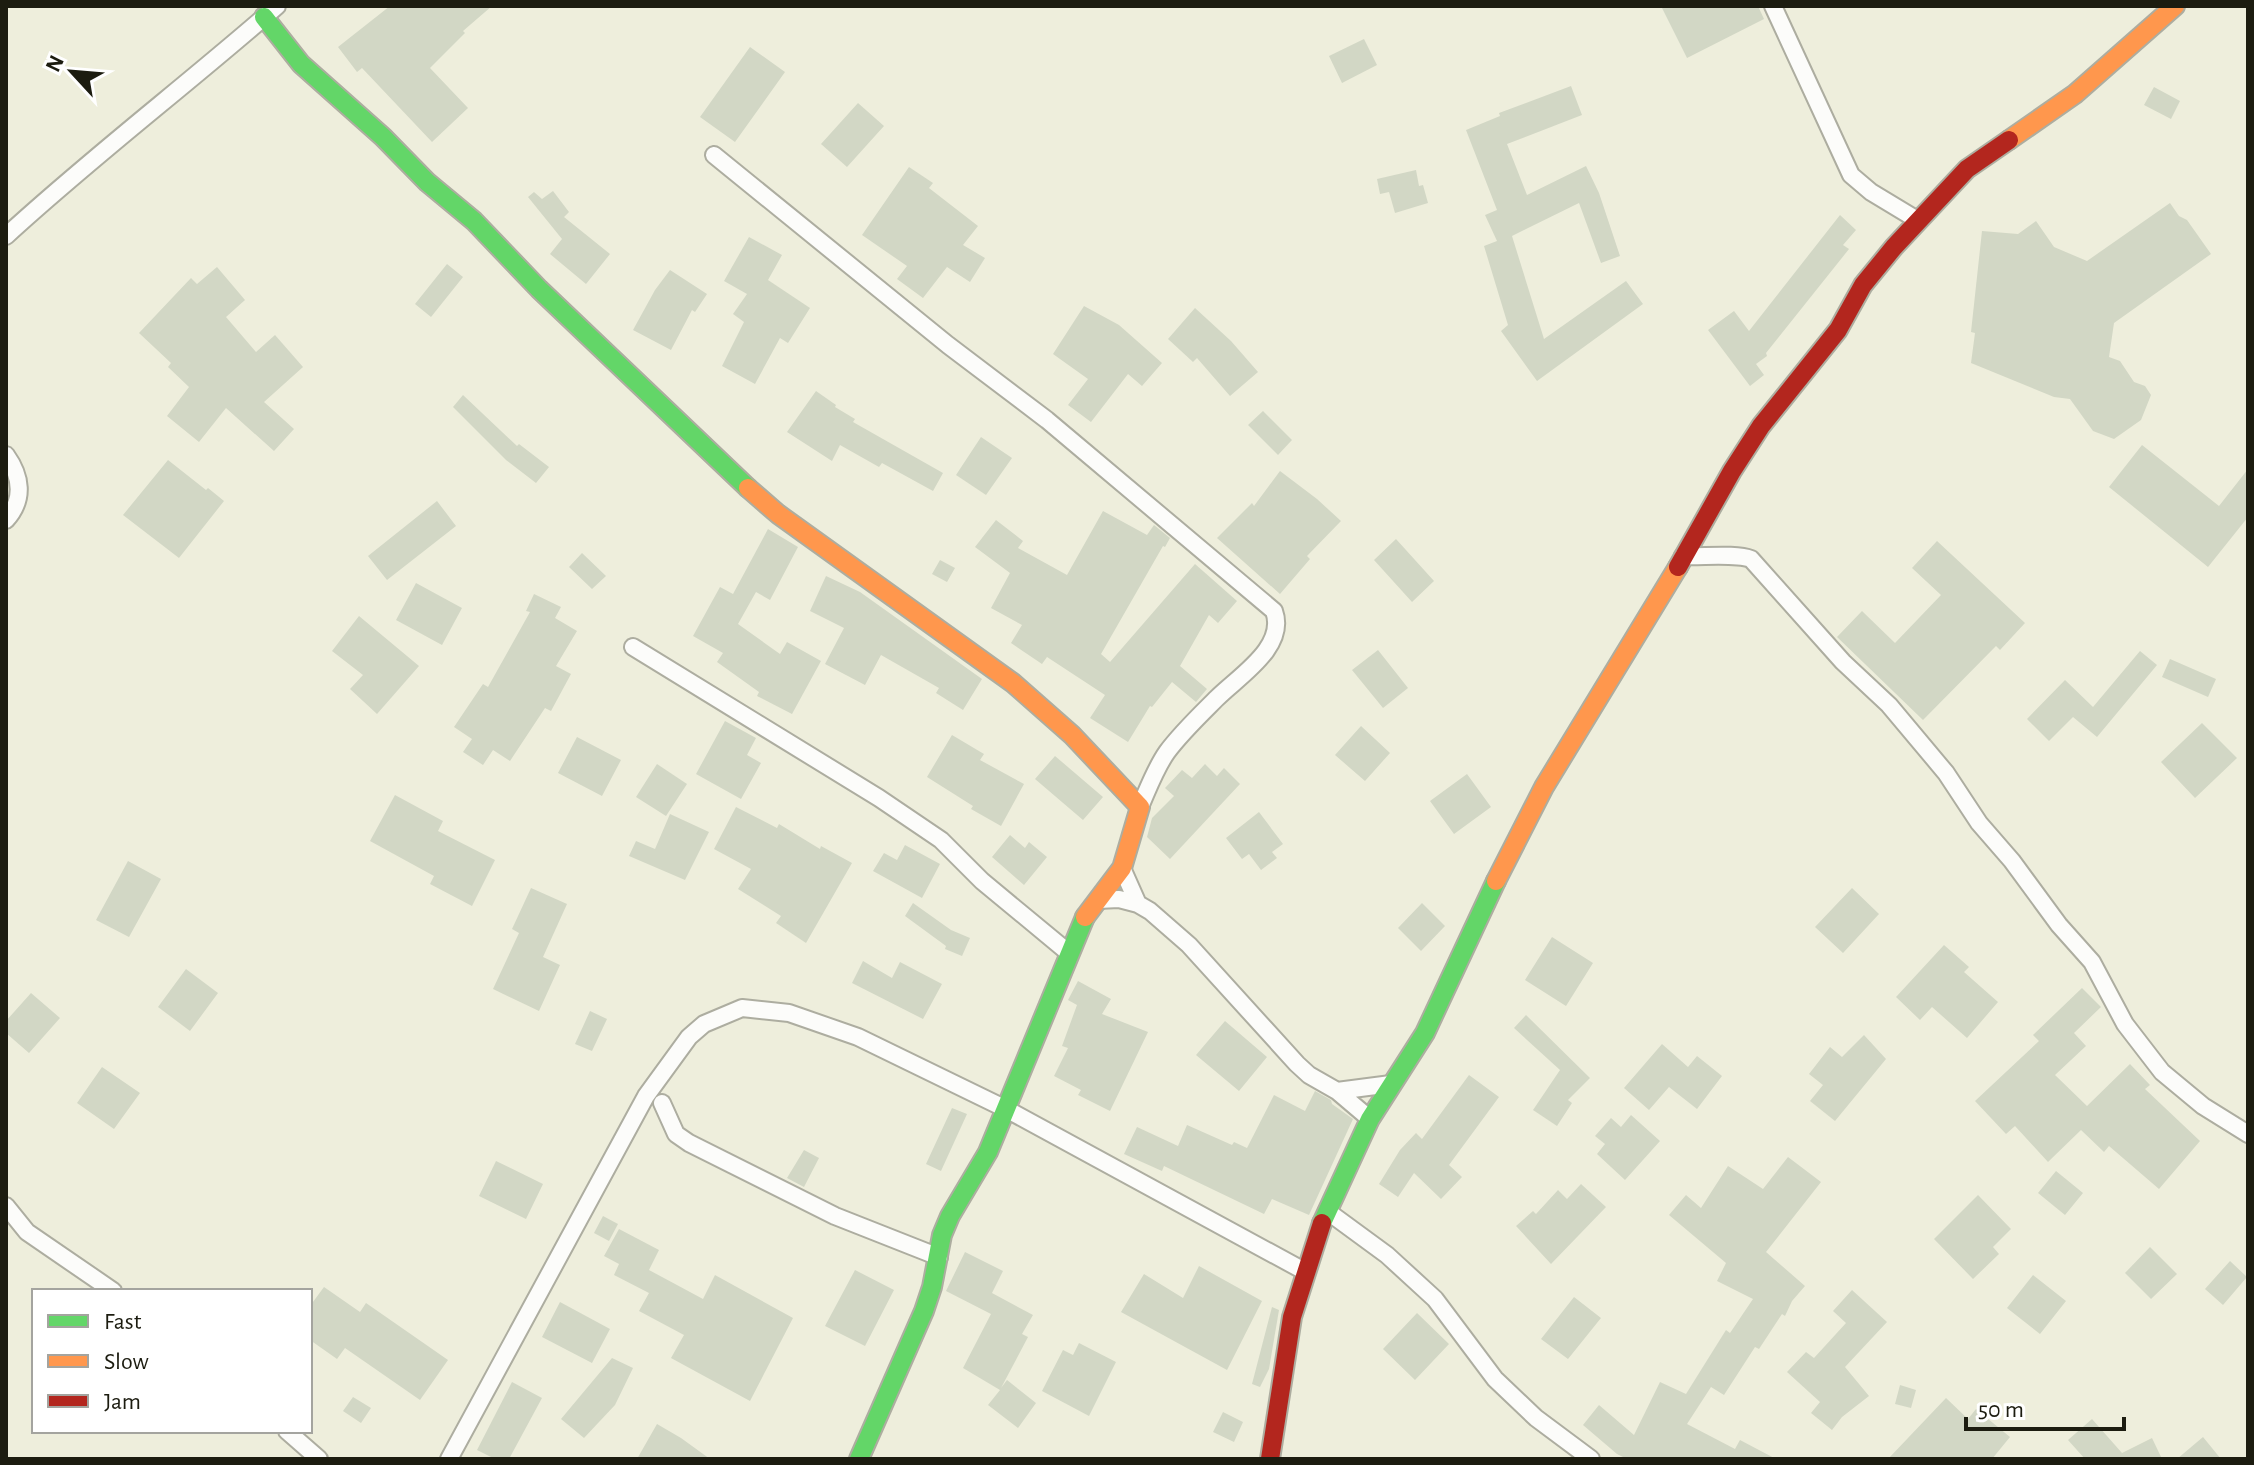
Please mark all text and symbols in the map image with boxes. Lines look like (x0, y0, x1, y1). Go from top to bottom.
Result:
north arrow (32, 32, 112, 112)
text: N (42, 52, 68, 75)
legend (32, 1289, 312, 1433)
text: Fast (104, 1310, 142, 1334)
text: Slow (104, 1350, 149, 1374)
scale bar (1966, 1381, 2124, 1431)
text: Jam (104, 1390, 141, 1414)
text: 50 m (1978, 1398, 2024, 1422)

